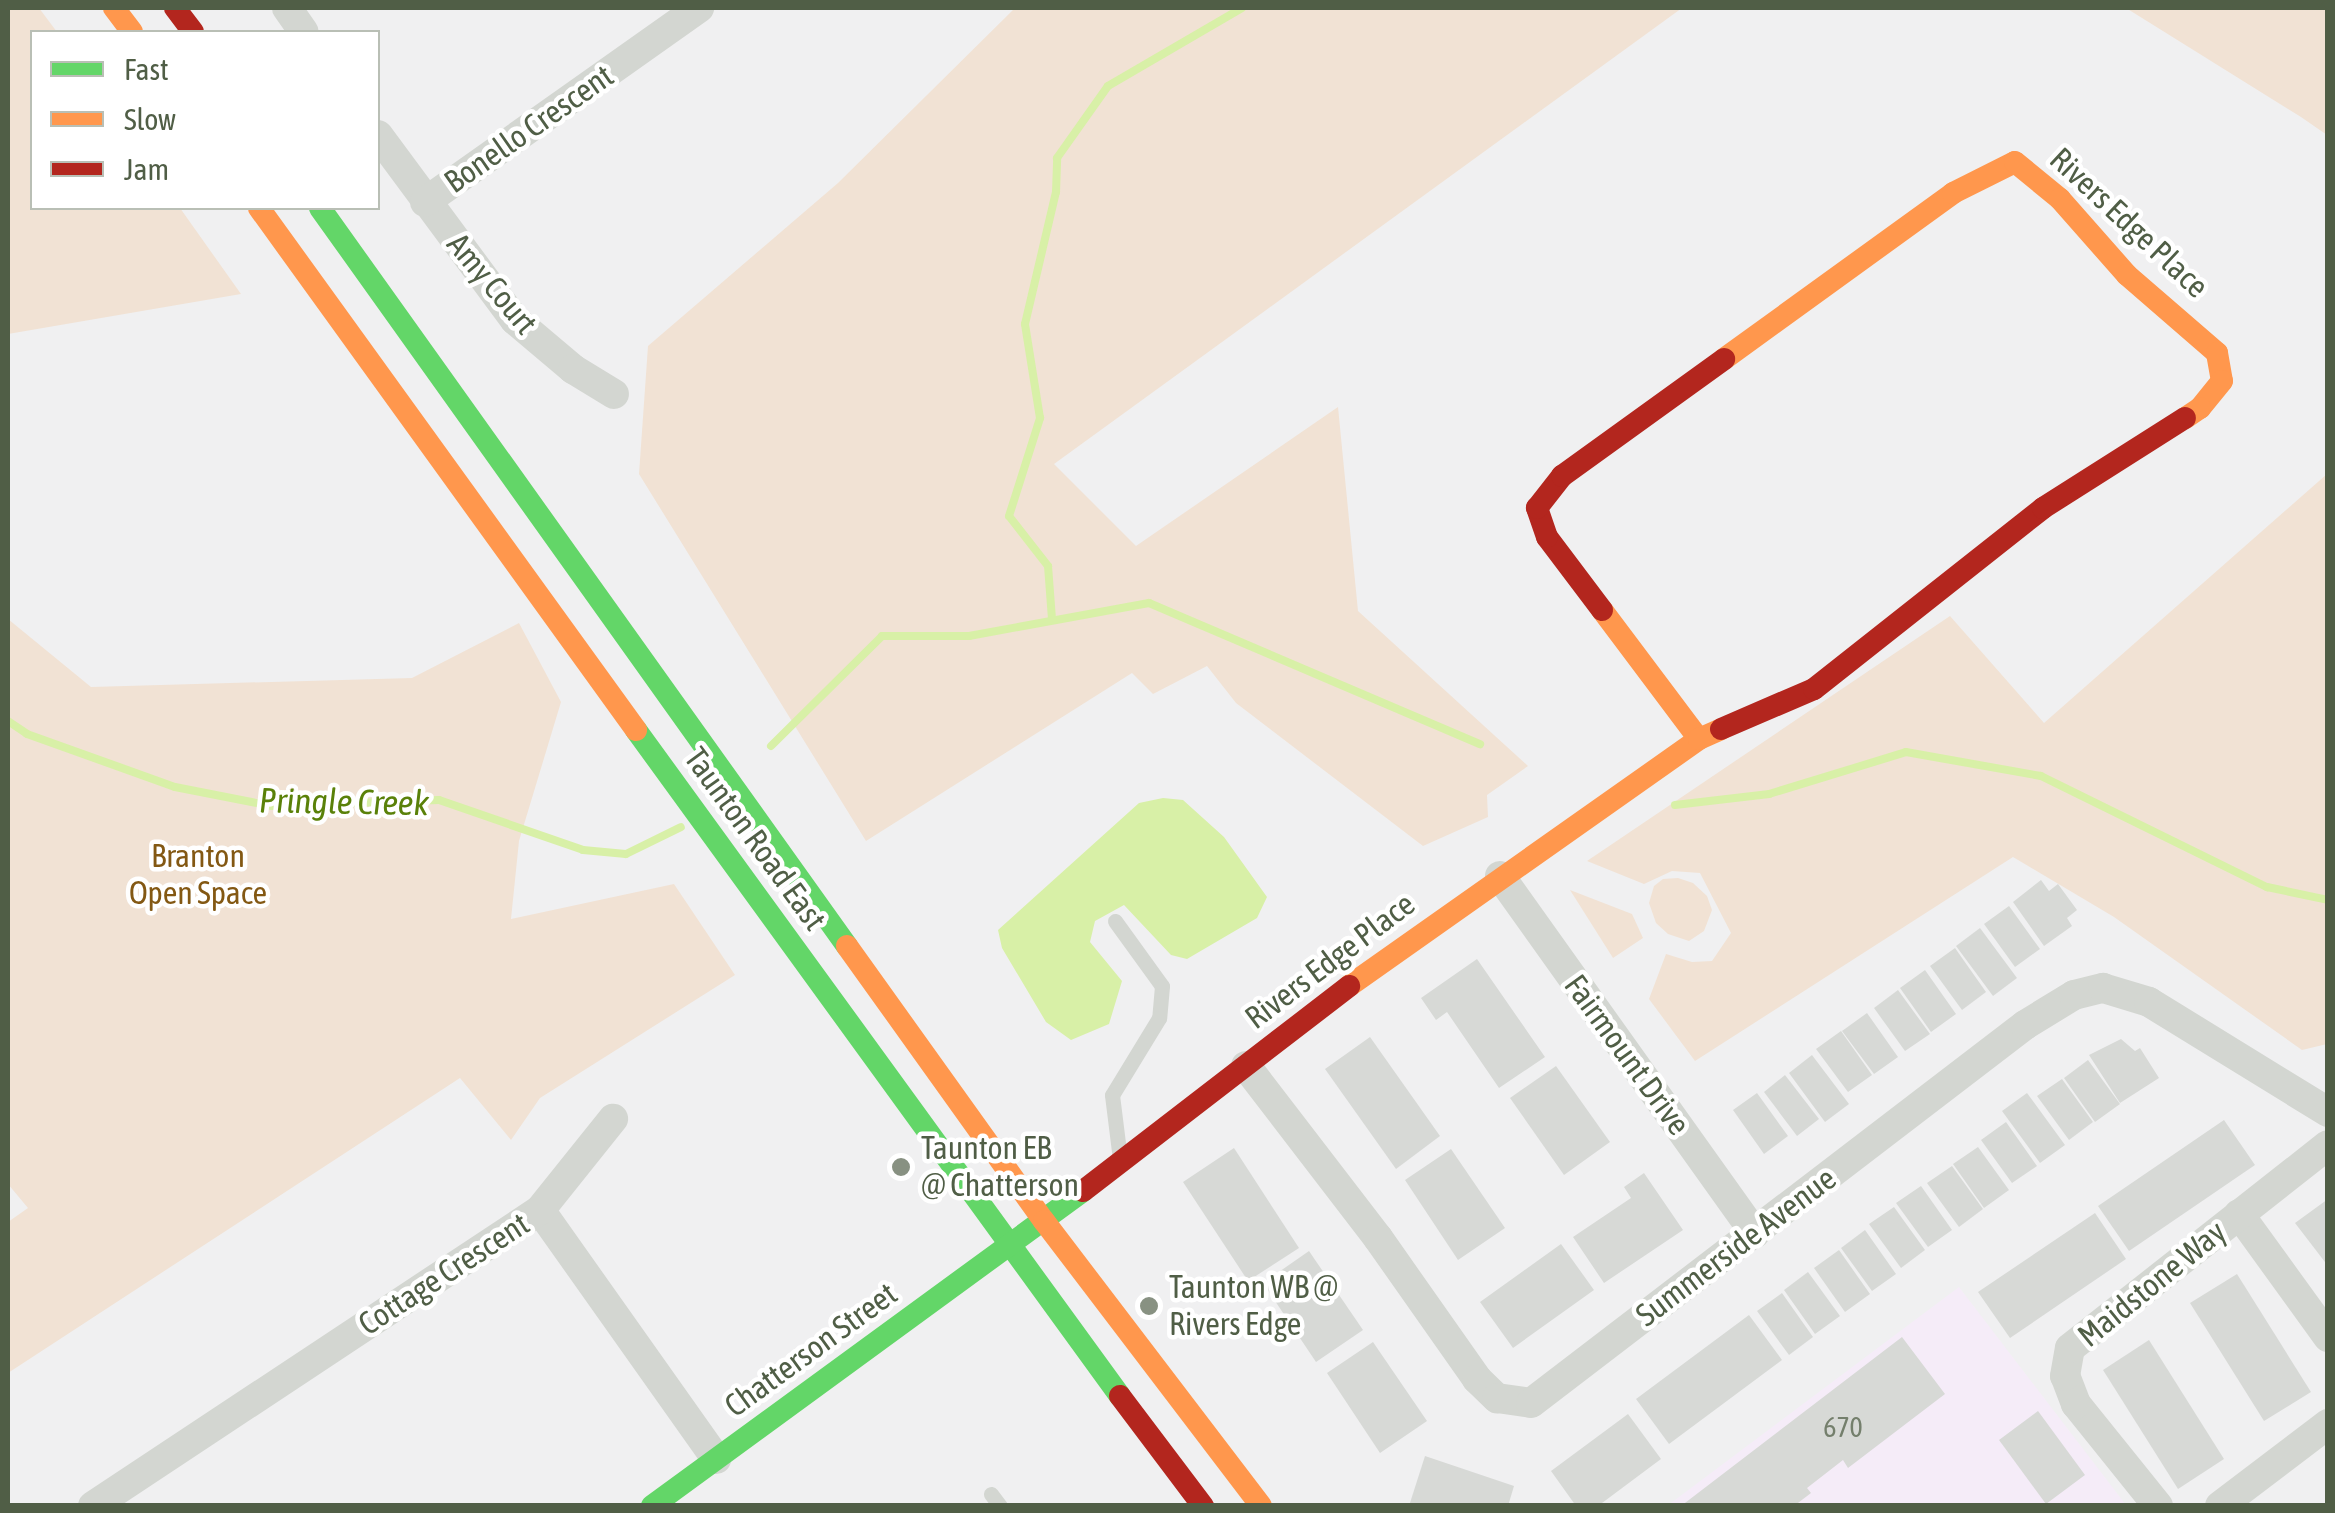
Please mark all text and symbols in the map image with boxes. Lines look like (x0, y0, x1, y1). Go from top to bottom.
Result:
legend (30, 30, 380, 210)
text: Fast (124, 52, 169, 86)
street label: Bonello Crescent (437, 57, 621, 201)
text: Slow (124, 102, 176, 136)
street label: Rivers Edge Place (2042, 140, 2216, 306)
text: Jam (124, 152, 169, 186)
street label: Amy Court (439, 226, 545, 342)
street label: Taunton Road East (676, 740, 834, 938)
water label: Pringle Creek (259, 779, 429, 823)
park label: Branton Open Space (129, 838, 267, 913)
street label: Rivers Edge Place (1238, 885, 1422, 1037)
street label: Fairmount Drive (1556, 967, 1698, 1143)
place label: Taunton EB @ Chatterson (921, 1130, 1079, 1205)
marker: Taunton EB @ Chatterson (890, 1156, 912, 1178)
street label: Summerside Avenue (1629, 1159, 1843, 1335)
street label: Cottage Crescent (352, 1205, 536, 1343)
street label: Maidstone Way (2070, 1213, 2234, 1355)
place label: Taunton WB @ Rivers Edge (1169, 1269, 1338, 1344)
street label: Chatterson Street (717, 1275, 905, 1425)
marker: Taunton WB @ Rivers Edge (1138, 1295, 1160, 1317)
house number: 670 (1823, 1410, 1863, 1444)

